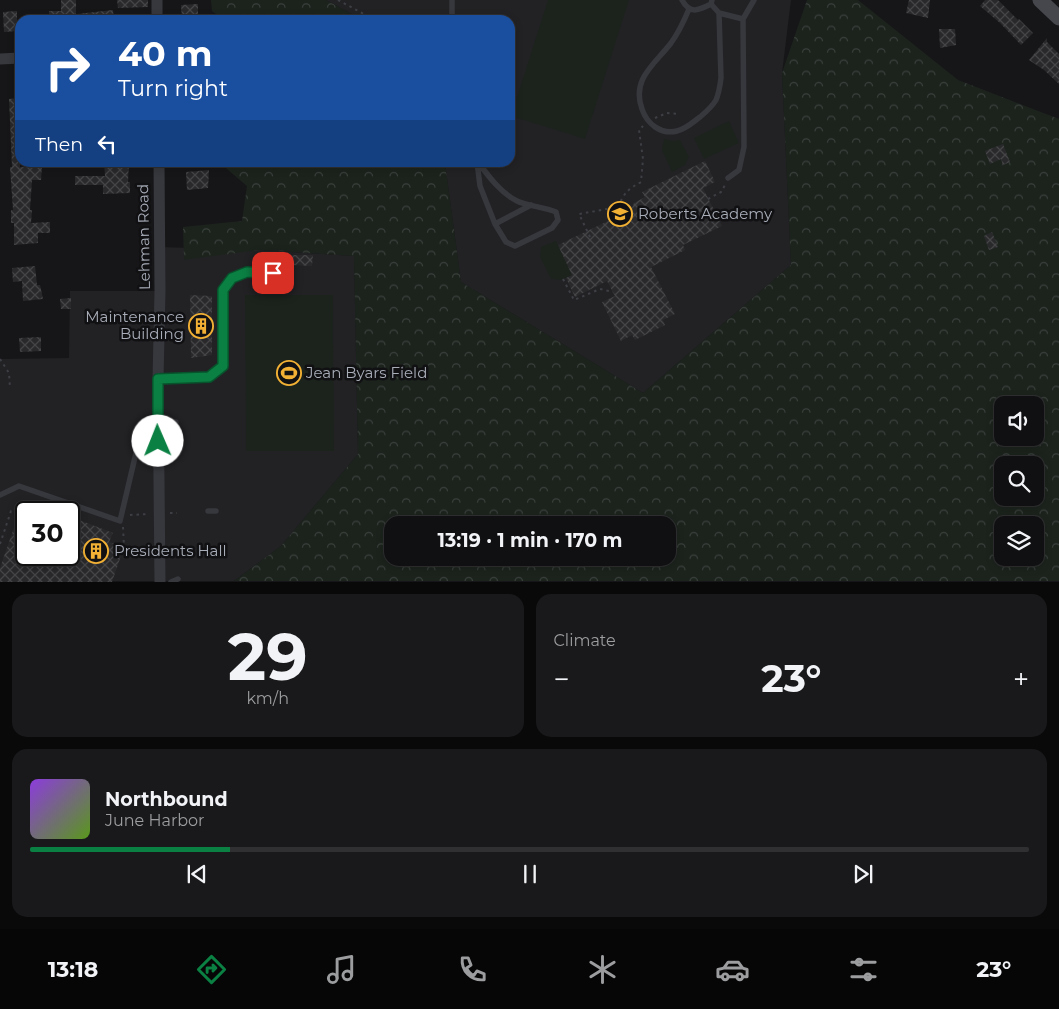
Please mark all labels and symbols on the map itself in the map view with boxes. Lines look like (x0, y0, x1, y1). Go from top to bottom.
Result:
street label: Lehman Road (133, 184, 154, 290)
school or university icon: Roberts Academy (607, 201, 633, 227)
place label: Roberts Academy (638, 204, 773, 223)
pin (252, 252, 294, 294)
place label: Maintenance Building (85, 307, 184, 343)
building icon: Maintenance Building (188, 313, 214, 339)
sports icon: Jean Byars Field (276, 360, 302, 386)
place label: Jean Byars Field (305, 363, 427, 382)
position arrow (131, 414, 183, 466)
speed limit sign: 30 (15, 501, 80, 566)
building icon: Presidents Hall (83, 538, 109, 564)
place label: Presidents Hall (114, 541, 227, 560)

